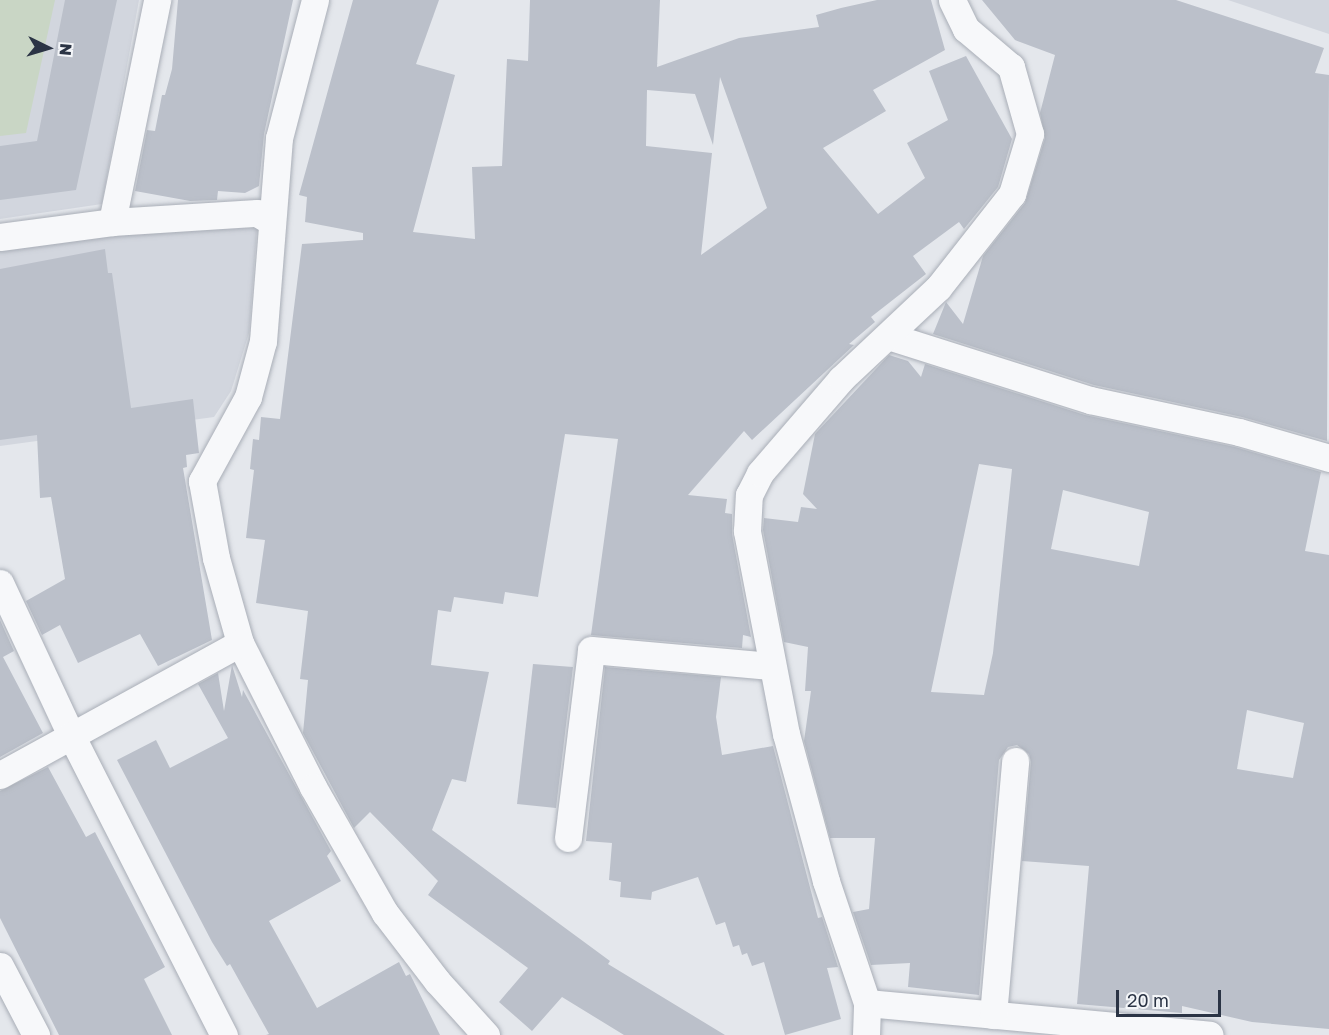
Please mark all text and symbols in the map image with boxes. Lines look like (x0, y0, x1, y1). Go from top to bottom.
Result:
north arrow (18, 18, 78, 78)
text: N (55, 43, 76, 56)
scale bar (1119, 978, 1224, 1016)
text: 20 m (1127, 989, 1169, 1011)

